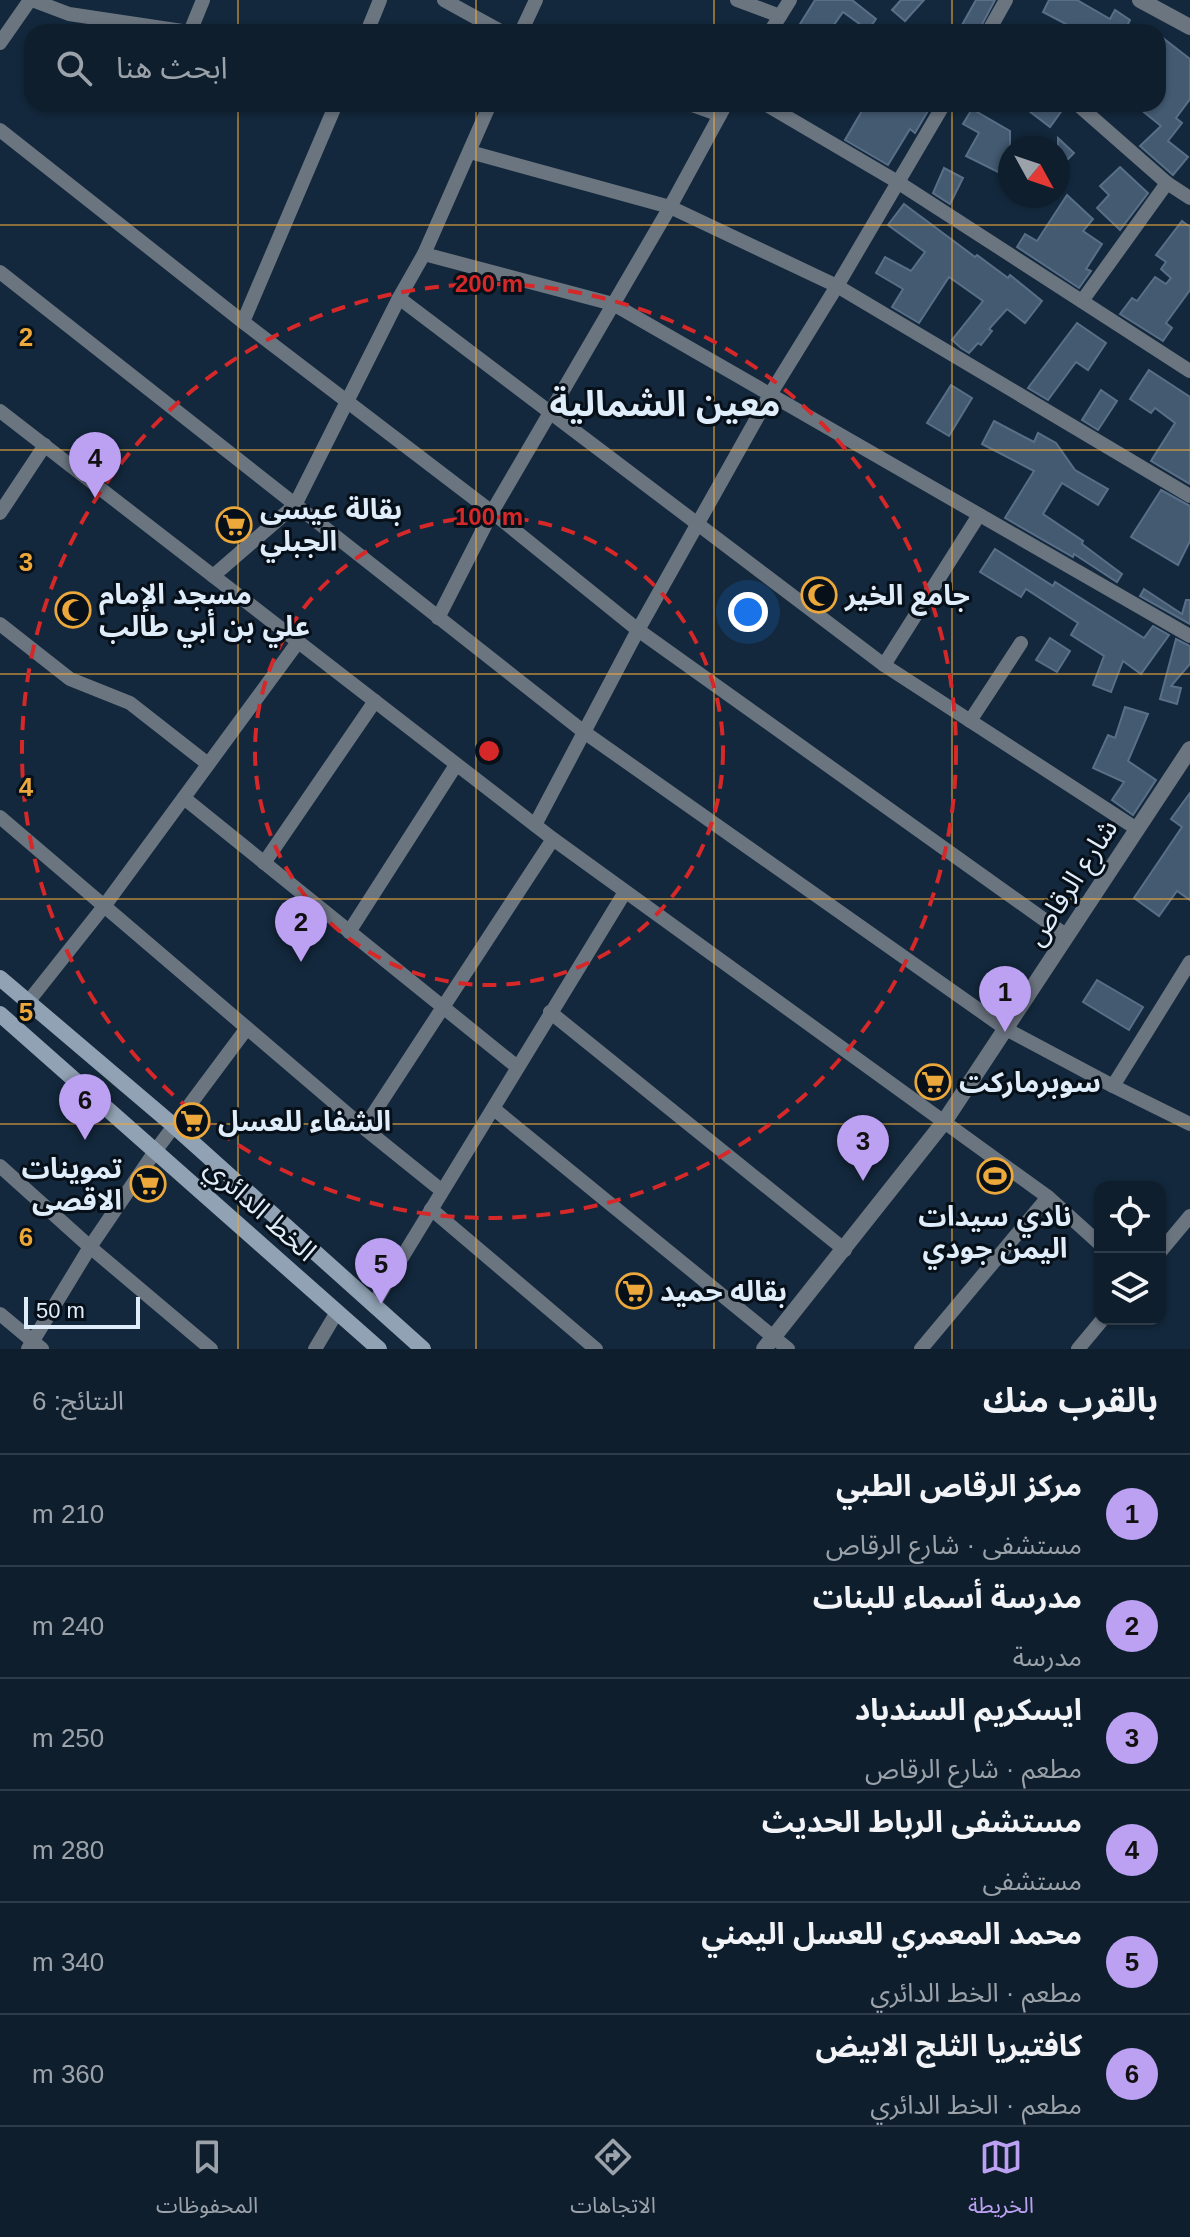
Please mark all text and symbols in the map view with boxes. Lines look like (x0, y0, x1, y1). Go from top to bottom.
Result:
search box (24, 24, 1166, 112)
icon: search (52, 46, 96, 90)
text: ابحث هنا (116, 51, 228, 84)
north arrow (998, 136, 1070, 208)
text: 200 m (455, 270, 523, 297)
text: 2 (19, 322, 33, 352)
district label: معين الشمالية (549, 383, 781, 425)
pin: 4 (69, 432, 121, 498)
place label: بقالة عيسى الجبلي (260, 494, 402, 563)
text: 100 m (455, 503, 523, 530)
supermarket icon: بقالة عيسى الجبلي (215, 506, 253, 544)
text: 3 (19, 547, 33, 577)
mosque icon: جامع الخير (800, 576, 838, 614)
place label: مسجد الإمام علي بن أبي طالب (99, 579, 310, 648)
place label: جامع الخير (844, 580, 970, 616)
mosque icon: مسجد الإمام علي بن أبي طالب (54, 591, 92, 629)
your location (728, 592, 768, 632)
centre of rings (475, 737, 503, 765)
text: 4 (19, 772, 34, 802)
street label: شارع الرقاص (1019, 814, 1128, 954)
pin: 2 (275, 896, 327, 962)
pin: 1 (979, 966, 1031, 1032)
text: 5 (19, 997, 33, 1027)
supermarket icon: سوبرماركت (914, 1063, 952, 1101)
place label: سوبرماركت (959, 1067, 1101, 1099)
pin: 6 (59, 1074, 111, 1140)
supermarket icon: الشفاء للعسل (173, 1102, 211, 1140)
place label: الشفاء للعسل (218, 1106, 391, 1137)
pin: 3 (837, 1115, 889, 1181)
street label: الخط الدائري (195, 1152, 322, 1271)
place label: تموينات الاقصى (21, 1153, 122, 1216)
sports icon: نادي سيدات اليمن جودي (976, 1157, 1014, 1195)
supermarket icon: تموينات الاقصى (129, 1165, 167, 1203)
map controls (1094, 1181, 1166, 1325)
button: locate (1094, 1181, 1166, 1253)
place label: نادي سيدات اليمن جودي (918, 1201, 1072, 1270)
text: 6 (19, 1222, 33, 1252)
pin: 5 (355, 1238, 407, 1304)
button: layers (1094, 1253, 1166, 1325)
supermarket icon: بقاله حميد (615, 1272, 653, 1310)
place label: بقاله حميد (660, 1276, 787, 1308)
scale bar (24, 1293, 140, 1329)
text: 50 m (36, 1298, 85, 1323)
text: بالقرب منك (983, 1381, 1158, 1419)
text: النتائج: 6 (32, 1386, 124, 1416)
text: مركز الرقاص الطبي (836, 1469, 1082, 1502)
text: 210 m (32, 1499, 104, 1529)
text: 1 (1125, 1499, 1139, 1529)
text: مستشفى · شارع الرقاص (826, 1530, 1082, 1560)
text: مدرسة أسماء للبنات (813, 1581, 1082, 1614)
text: 240 m (32, 1611, 104, 1641)
text: 2 (1125, 1611, 1139, 1641)
text: مدرسة (1013, 1642, 1082, 1672)
text: ايسكريم السندباد (855, 1693, 1082, 1726)
text: 250 m (32, 1723, 104, 1753)
text: 3 (1125, 1723, 1139, 1753)
text: مطعم · شارع الرقاص (865, 1754, 1082, 1784)
text: مستشفى الرباط الحديث (762, 1805, 1082, 1838)
text: 280 m (32, 1835, 104, 1865)
text: 4 (1125, 1835, 1139, 1865)
text: مستشفى (982, 1866, 1082, 1896)
text: محمد المعمري للعسل اليمني (701, 1917, 1082, 1950)
text: 340 m (32, 1947, 104, 1977)
text: 5 (1125, 1947, 1139, 1977)
text: مطعم · الخط الدائري (870, 1978, 1082, 2008)
text: كافتيريا الثلج الابيض (816, 2029, 1082, 2062)
text: 360 m (32, 2059, 104, 2089)
text: 6 (1125, 2059, 1139, 2089)
text: مطعم · الخط الدائري (870, 2090, 1082, 2120)
tab: المحفوظات (156, 2135, 258, 2229)
tab: الاتجاهات (570, 2135, 656, 2229)
tab: الخريطة (968, 2135, 1034, 2229)

